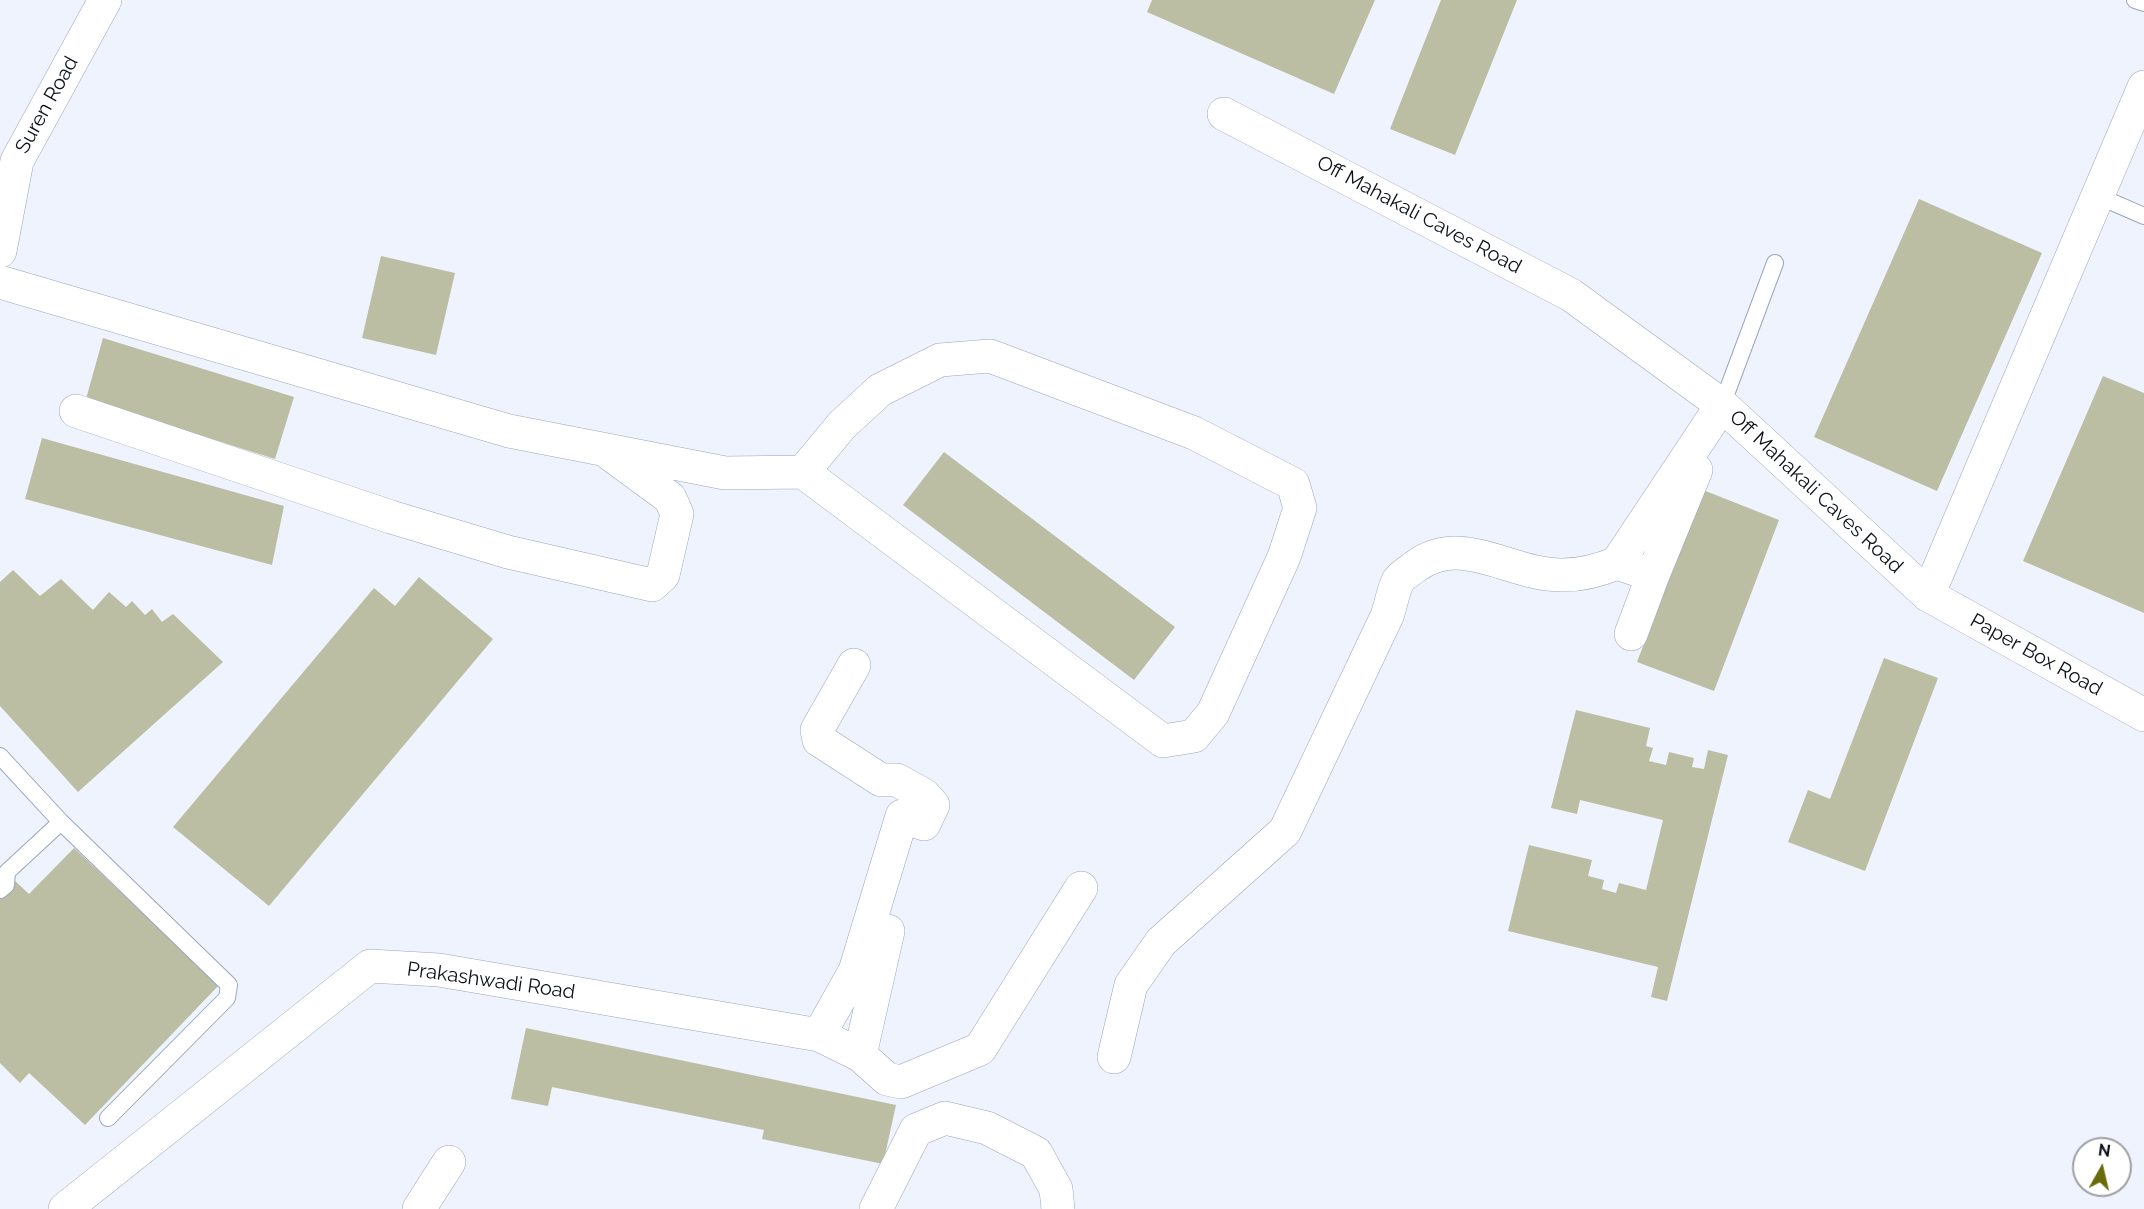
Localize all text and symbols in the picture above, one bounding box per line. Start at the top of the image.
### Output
street label: Suren Road [11,52,83,158]
street label: Off Mahakali Caves Road [1313,151,1525,279]
street label: Off Mahakali Caves Road [1724,405,1908,579]
street label: Paper Box Road [1966,609,2106,701]
street label: Prakashwadi Road [405,957,577,1005]
north arrow [2072,1137,2132,1197]
text: N [2097,1140,2112,1161]

